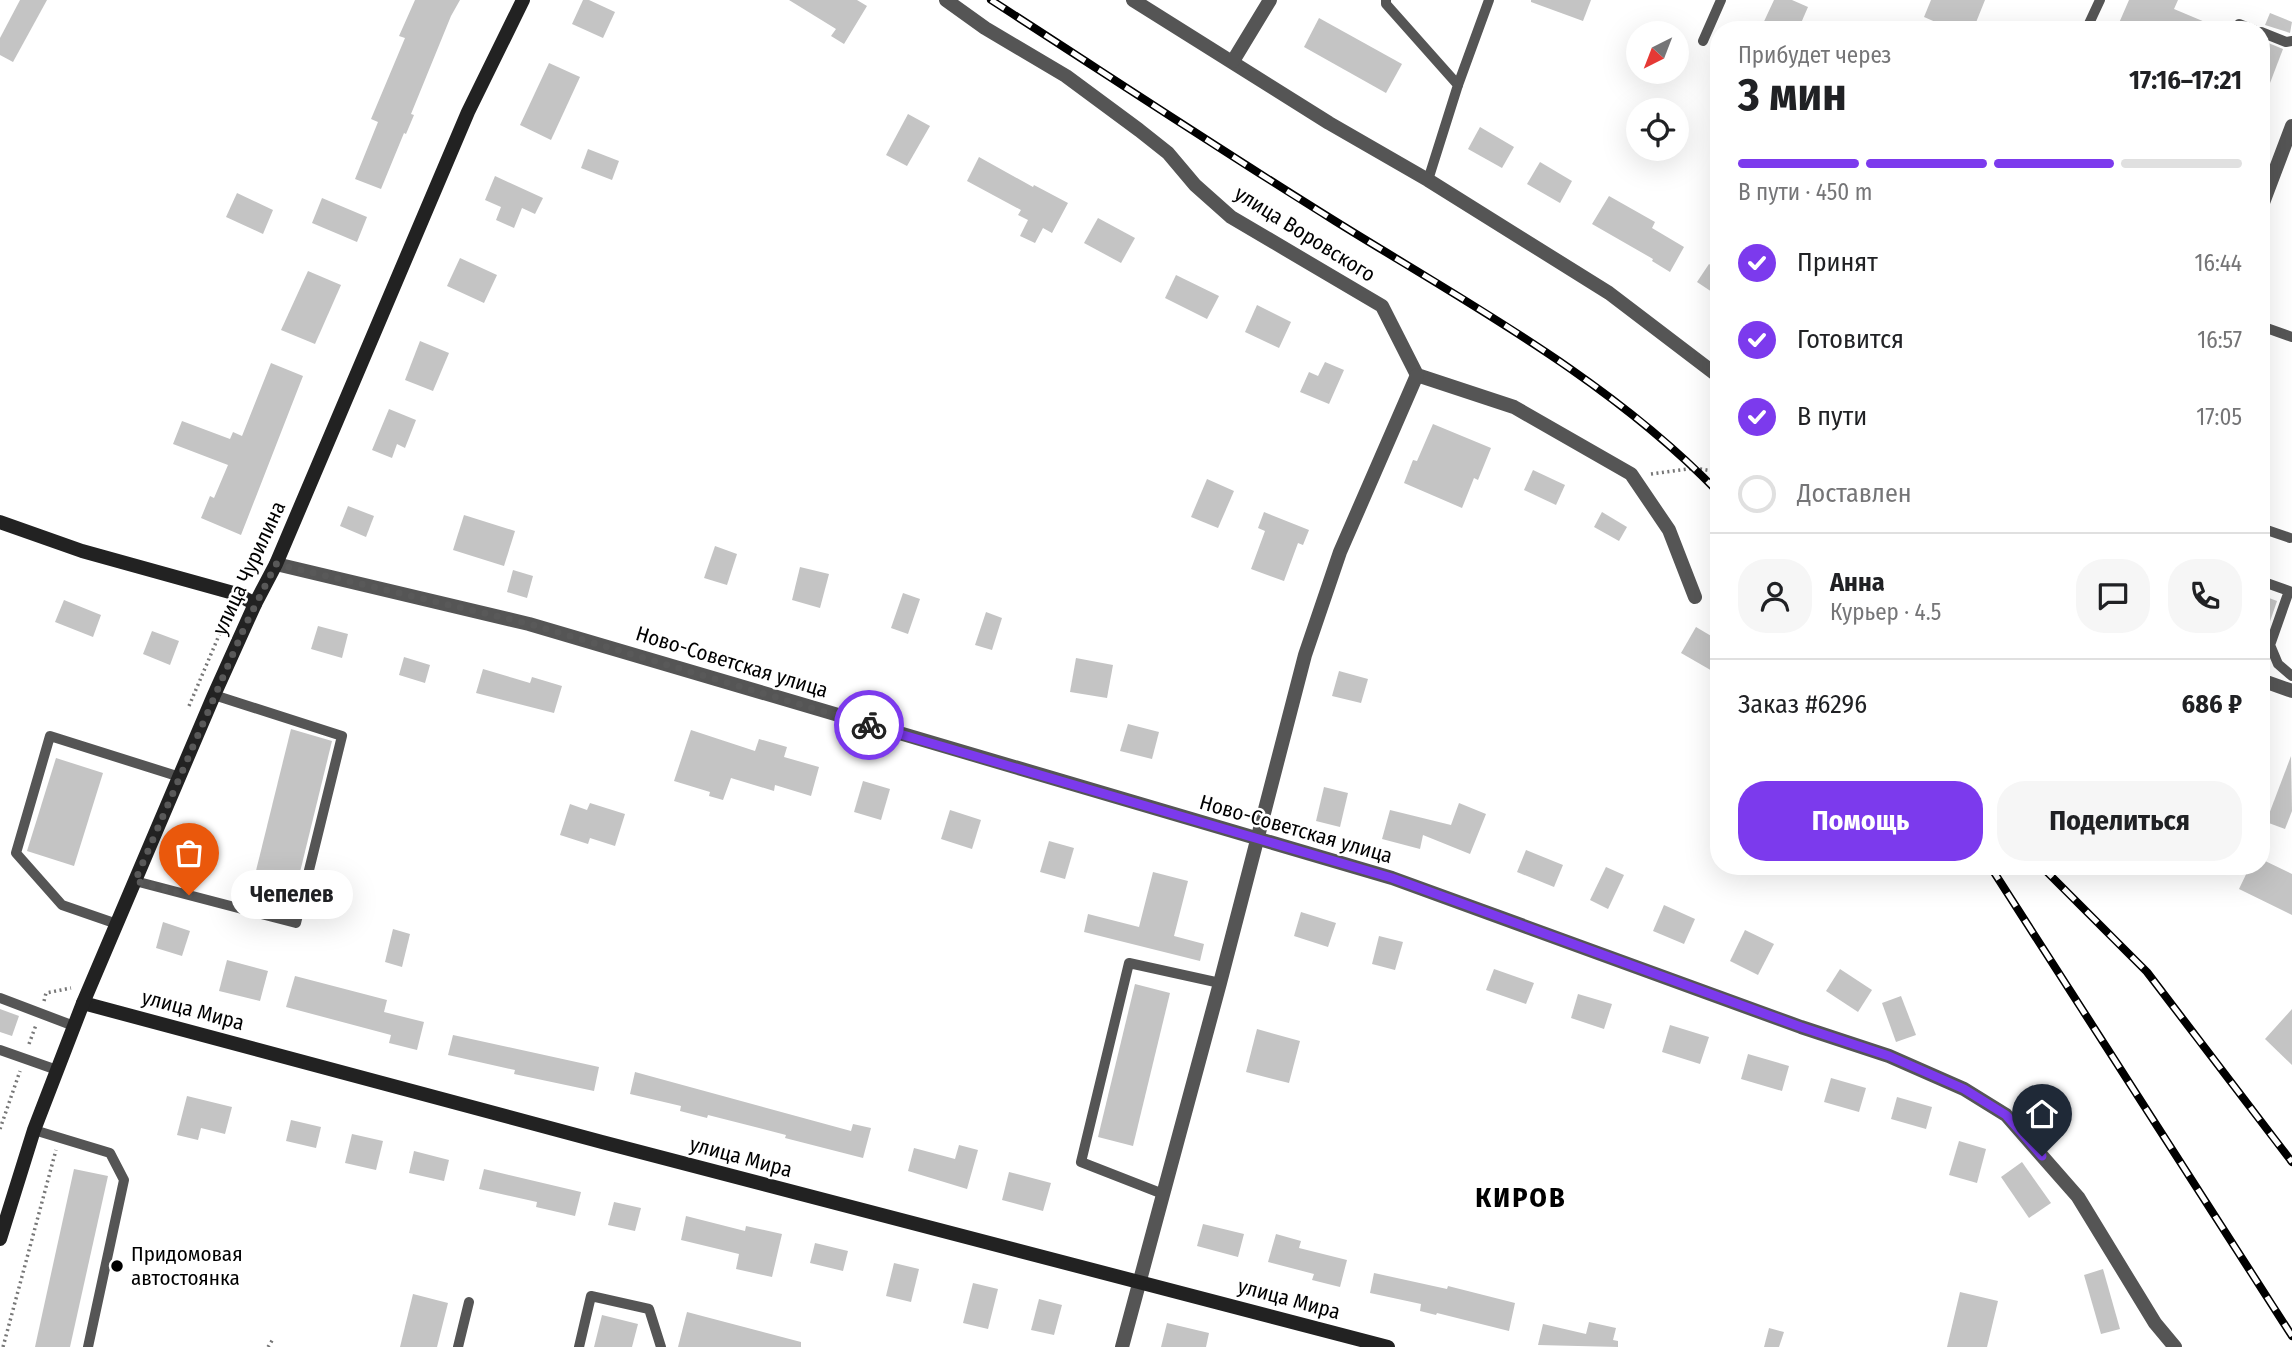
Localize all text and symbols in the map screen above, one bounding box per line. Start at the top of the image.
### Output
north arrow [1626,21,1689,84]
map controls [1626,21,1689,161]
text: Прибудет через [1738,41,1891,69]
text: 17:16–17:21 [2129,65,2242,96]
text: 3 мин [1738,67,1847,122]
button: locate [1626,98,1689,161]
text: В пути · 450 m [1738,178,1872,206]
street label: улица Воровского [1230,180,1380,288]
icon: check [1738,244,1776,282]
text: Принят [1797,247,1878,278]
text: 16:44 [2195,249,2242,277]
icon: check [1738,321,1776,359]
text: Готовится [1797,324,1904,355]
text: 16:57 [2197,326,2242,354]
icon: check [1738,398,1776,436]
text: В пути [1797,401,1867,432]
text: 17:05 [2196,403,2242,431]
text: Доставлен [1797,478,1912,509]
street label: улица Чурилина [207,497,291,639]
button: person [1738,559,1812,633]
button: chat [2076,559,2150,633]
button: phone [2168,559,2242,633]
text: Анна [1830,567,1885,598]
text: Курьер · 4.5 [1830,598,1941,626]
street label: Ново-Советская улица [633,620,831,704]
text: Заказ #6296 [1738,689,1867,720]
text: 686 ₽ [2182,689,2242,720]
courier [834,690,904,760]
icon: bike [850,706,888,744]
button: Помощь [1738,781,1983,861]
button: Поделиться [1997,781,2242,861]
street label: Ново-Советская улица [1197,789,1395,869]
pin [159,823,219,895]
icon: bag [170,834,208,872]
callout: Чепелев [231,870,354,920]
text: Чепелев [250,880,334,908]
street label: улица Мира [139,984,247,1036]
pin [2012,1084,2072,1156]
icon: home [2023,1095,2061,1133]
street label: улица Мира [687,1131,795,1183]
district label: КИРОВ [1475,1181,1567,1214]
place label: Придомовая автостоянка [131,1241,243,1291]
marker: Придомовая автостоянка [109,1258,125,1274]
street label: улица Мира [1235,1273,1343,1325]

